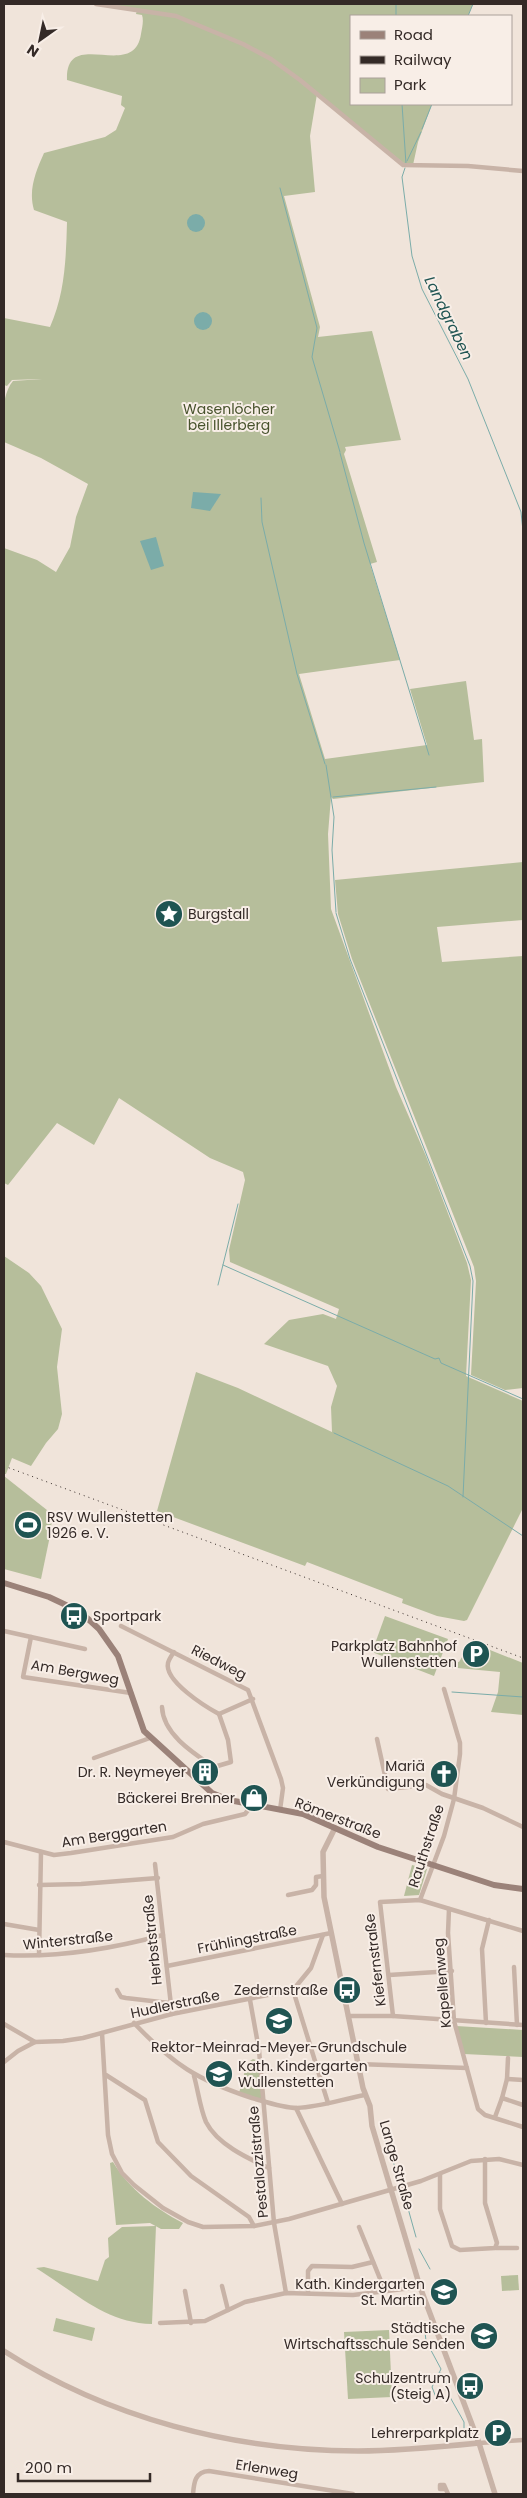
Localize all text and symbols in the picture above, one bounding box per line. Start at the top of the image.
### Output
north arrow [15,15,65,65]
legend [350,15,512,105]
text: Road [394,24,433,45]
text: N [23,40,43,62]
text: Railway [394,49,452,70]
text: Park [394,74,426,95]
water label: Landgraben [420,272,478,364]
park label: Wasenlöcher bei Illerberg [183,399,275,435]
place icon: Burgstall [154,899,184,929]
place label: Burgstall [188,904,249,924]
place label: RSV Wullenstetten 1926 e. V. [47,1507,173,1543]
sports icon: RSV Wullenstetten 1926 e. V. [13,1510,43,1540]
bus stop icon: Sportpark [59,1601,89,1631]
place label: Sportpark [93,1606,162,1626]
place label: Parkplatz Bahnhof Wullenstetten [331,1636,457,1672]
parking icon: Parkplatz Bahnhof Wullenstetten [461,1639,491,1669]
street label: Riedweg [188,1640,250,1684]
street label: Am Bergweg [29,1654,121,1690]
place label: Mariä Verkündigung [327,1756,425,1792]
building icon: Dr. R. Neymeyer [190,1757,220,1787]
church icon: Mariä Verkündigung [429,1759,459,1789]
place label: Dr. R. Neymeyer [78,1762,186,1782]
shop icon: Bäckerei Brenner [239,1783,269,1813]
place label: Bäckerei Brenner [117,1788,235,1808]
street label: Römerstraße [292,1792,384,1844]
street label: Rauthstraße [403,1802,449,1890]
street label: Am Berggarten [60,1816,168,1852]
street label: Herbststraße [137,1894,167,1986]
street label: Kiefernstraße [359,1912,391,2008]
street label: Frühlingstraße [196,1920,299,1958]
street label: Winterstraße [22,1925,114,1955]
street label: Kapellenweg [428,1937,456,2029]
bus stop icon: Zedernstraße [332,1975,362,2005]
place label: Zedernstraße [234,1980,328,2000]
street label: Hudlerstraße [129,1985,222,2023]
school or university icon: Rektor-Meinrad-Meyer-Grundschule [264,2006,294,2036]
place label: Rektor-Meinrad-Meyer-Grundschule [151,2037,407,2057]
place label: Kath. Kindergarten Wullenstetten [238,2056,368,2092]
school or university icon: Kath. Kindergarten Wullenstetten [204,2059,234,2089]
street label: Pestalozzistraße [243,2105,273,2219]
street label: Lange Straße [375,2118,419,2213]
place label: Kath. Kindergarten St. Martin [295,2274,425,2310]
school or university icon: Kath. Kindergarten St. Martin [429,2277,459,2307]
place label: Städtische Wirtschaftsschule Senden [284,2318,465,2354]
school or university icon: Städtische Wirtschaftsschule Senden [469,2321,499,2351]
place label: Schulzentrum (Steig A) [355,2368,451,2404]
bus stop icon: Schulzentrum (Steig A) [455,2371,485,2401]
parking icon: Lehrerparkplatz [483,2418,513,2448]
place label: Lehrerparkplatz [371,2423,479,2443]
scale bar [18,2450,150,2482]
street label: Erlenweg [234,2454,300,2484]
text: 200 m [25,2457,72,2478]

